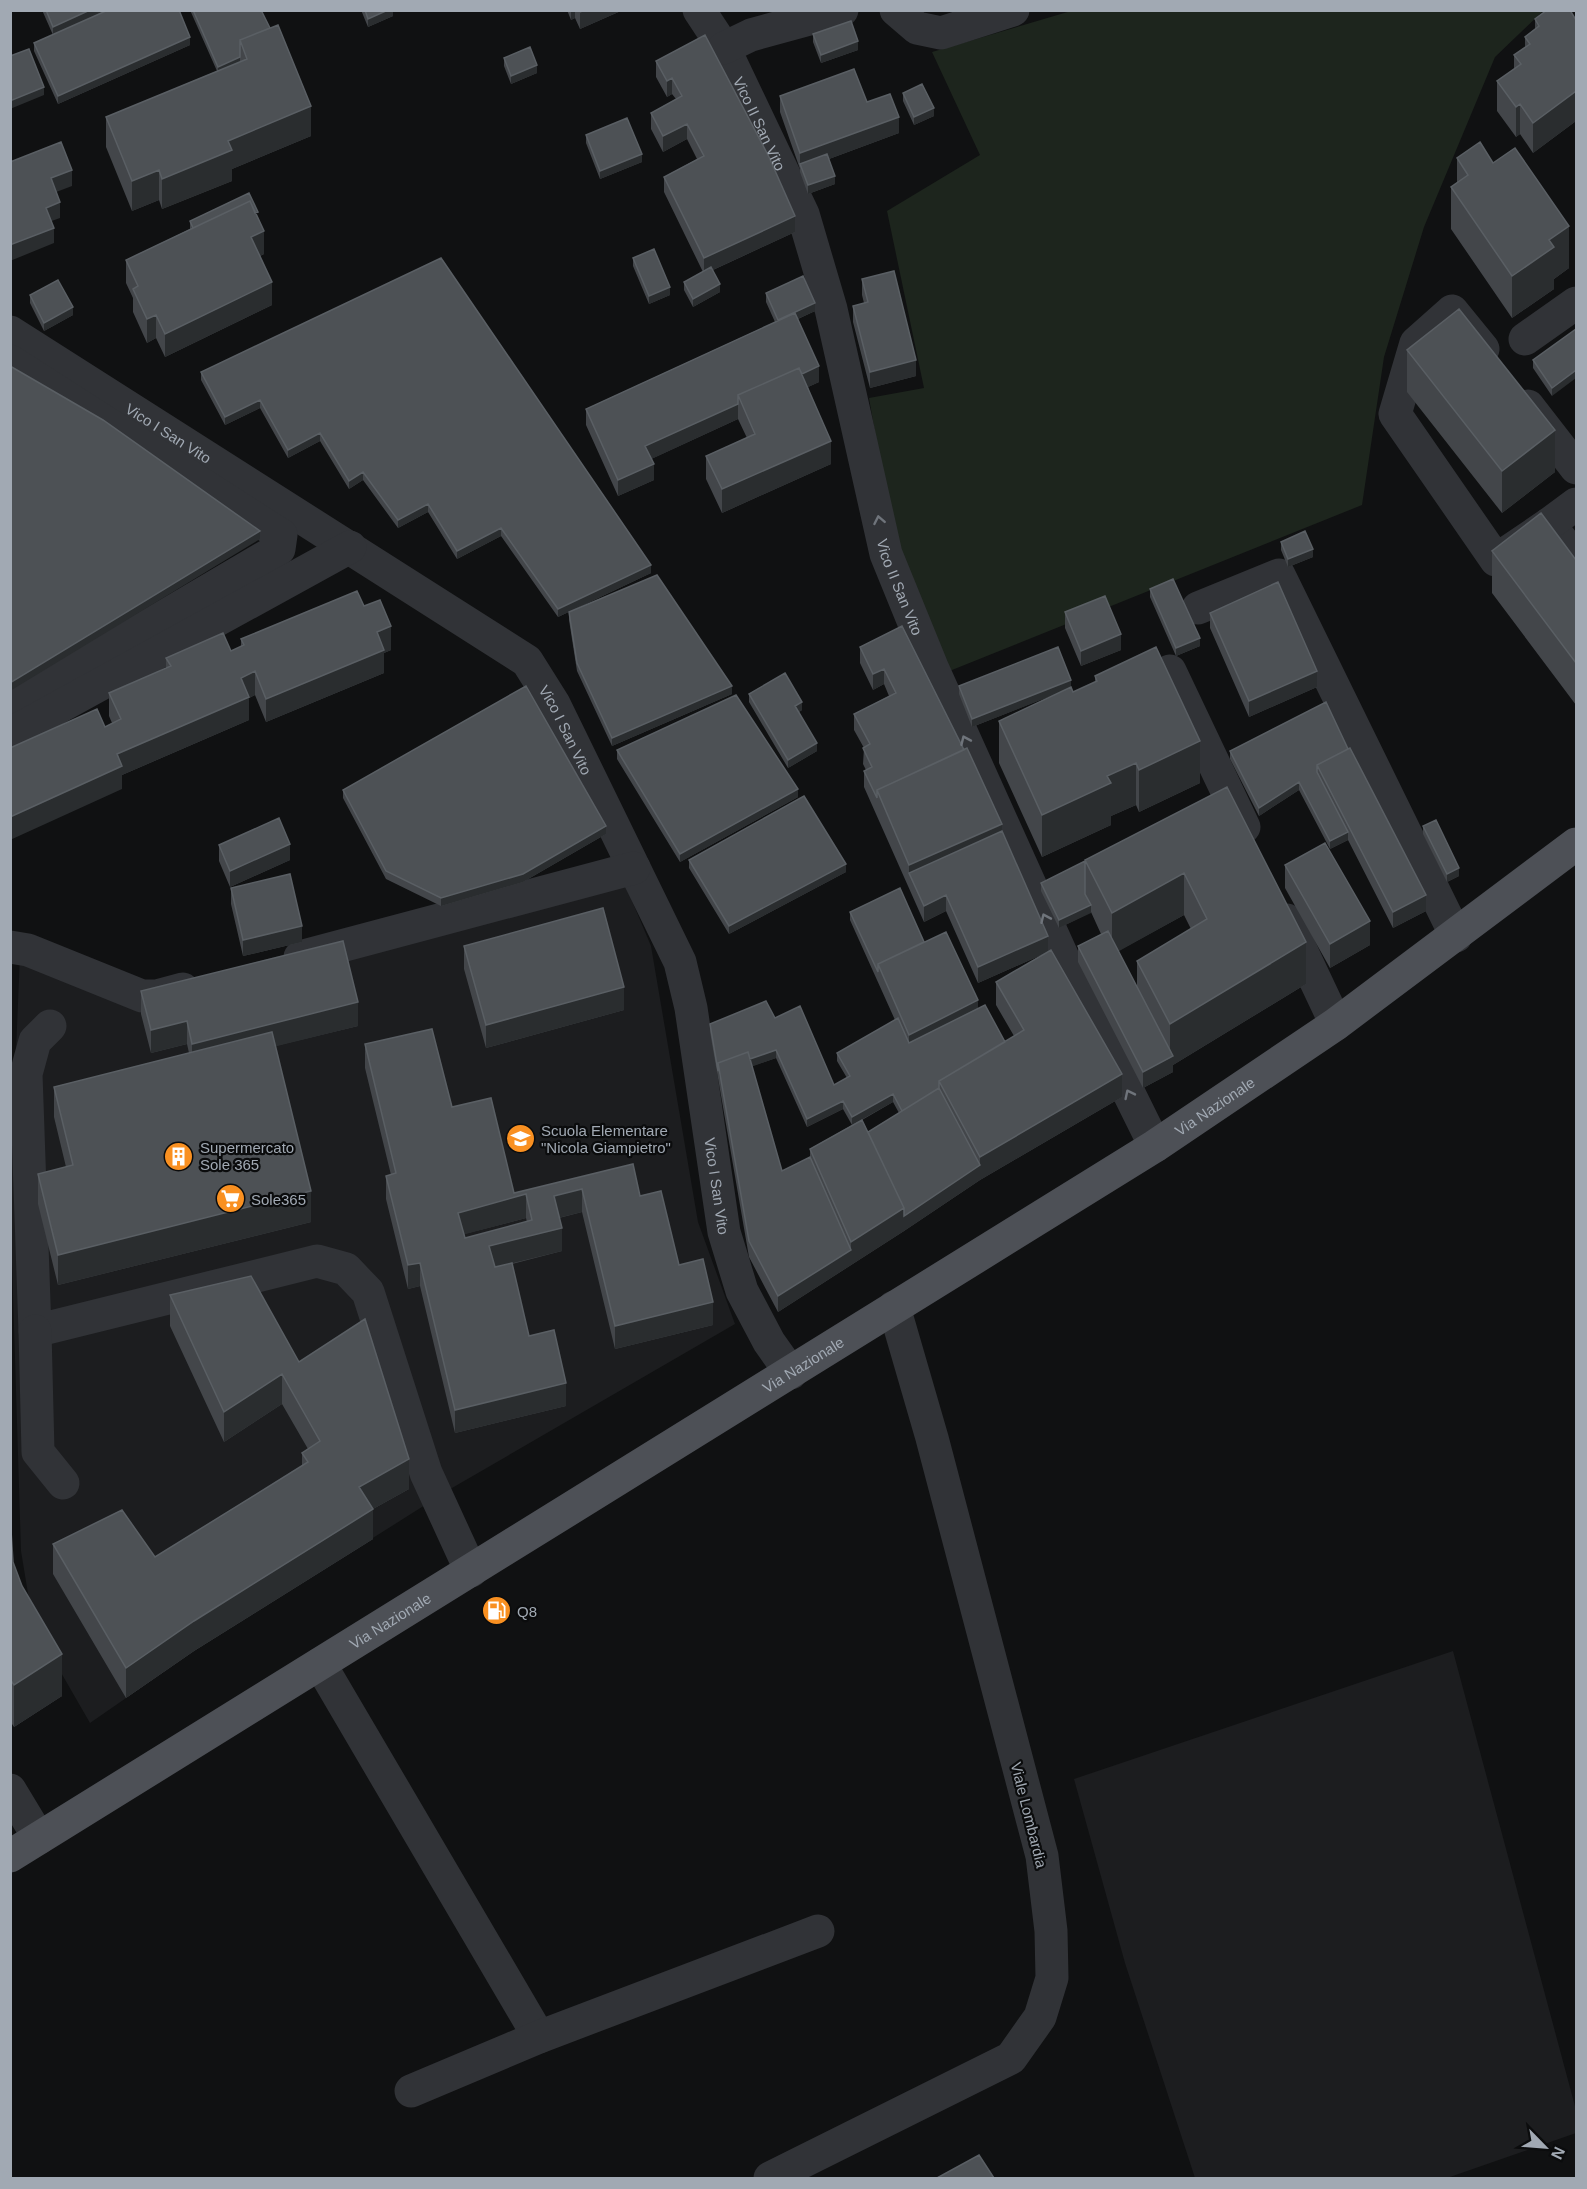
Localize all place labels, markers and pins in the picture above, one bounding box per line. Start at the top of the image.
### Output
place label: Scuola Elementare "Nicola Giampietro" [541,1122,671,1156]
school or university icon: Scuola Elementare "Nicola Giampietro" [504,1123,536,1155]
place label: Supermercato Sole 365 [200,1139,294,1173]
building icon: Supermercato Sole 365 [163,1140,195,1172]
supermarket icon: Sole365 [214,1183,246,1215]
place label: Sole365 [251,1191,306,1208]
fuel station icon: Q8 [480,1595,512,1627]
place label: Q8 [517,1603,537,1620]

